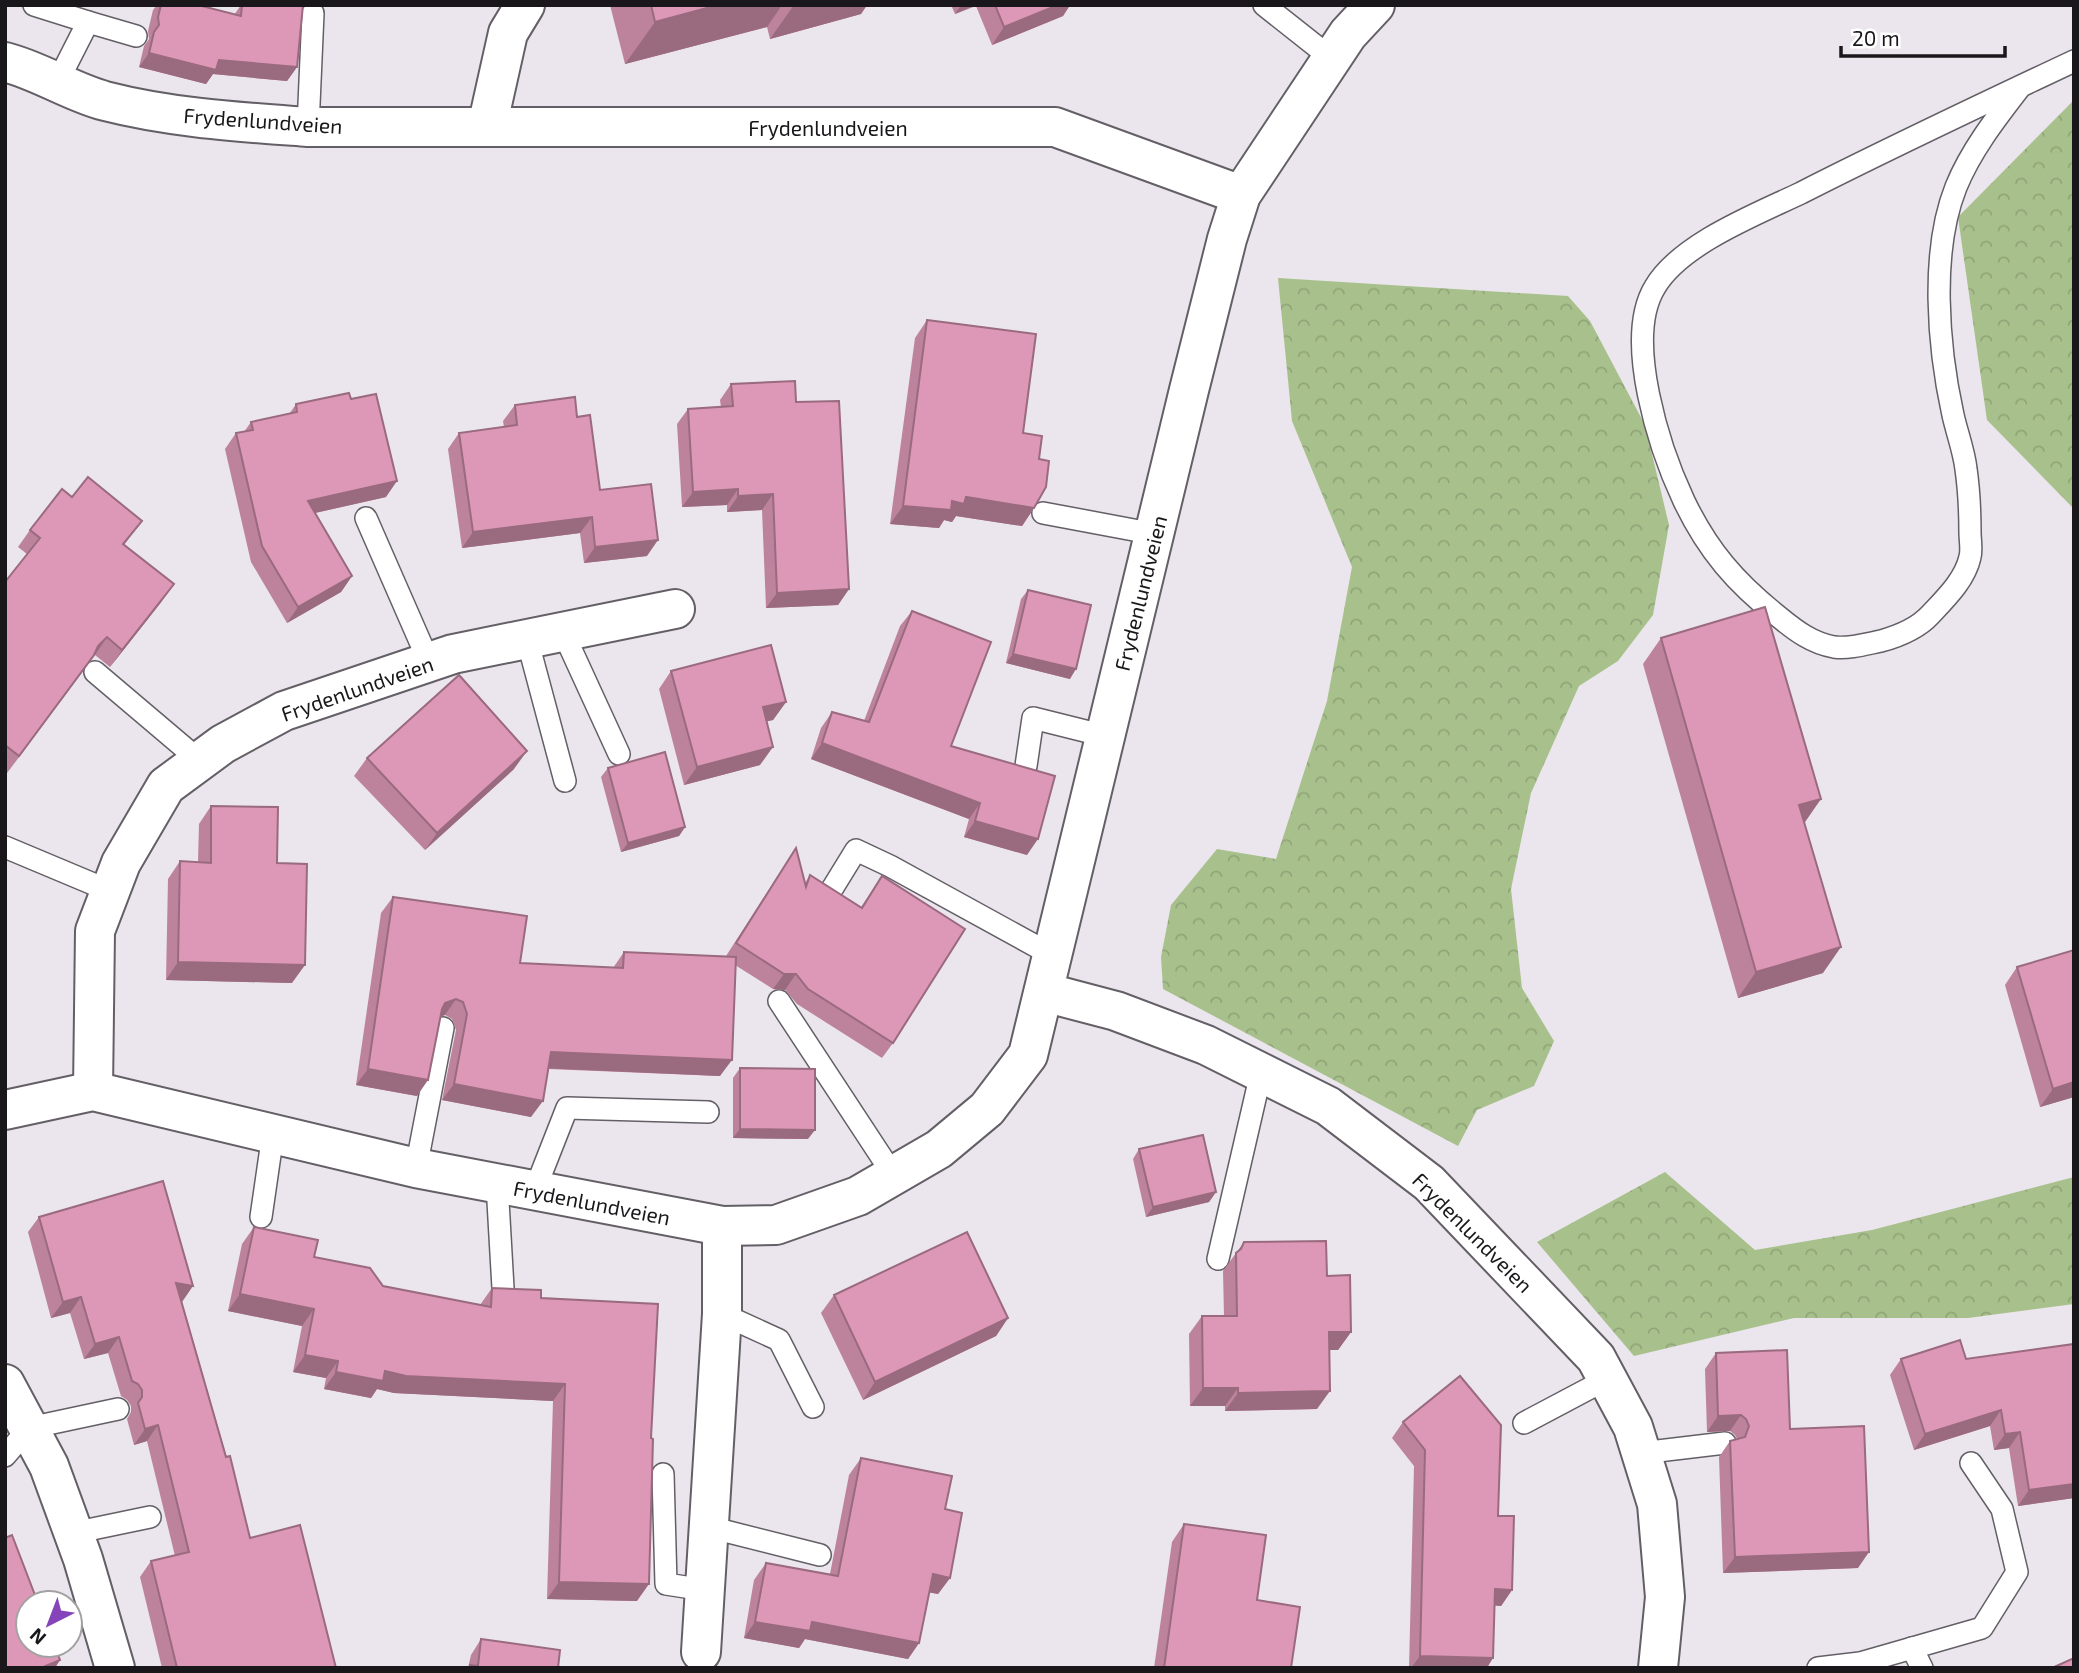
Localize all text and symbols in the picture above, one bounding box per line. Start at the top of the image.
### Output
scale bar [1841,14,2006,58]
text: 20 m [1852,25,1900,50]
street label: Frydenlundveien [183,102,343,138]
street label: Frydenlundveien [748,115,908,140]
street label: Frydenlundveien [1109,513,1171,673]
street label: Frydenlundveien [278,650,436,726]
street label: Frydenlundveien [1408,1167,1538,1297]
street label: Frydenlundveien [511,1175,673,1229]
north arrow [14,1589,84,1659]
text: N [24,1624,50,1650]

